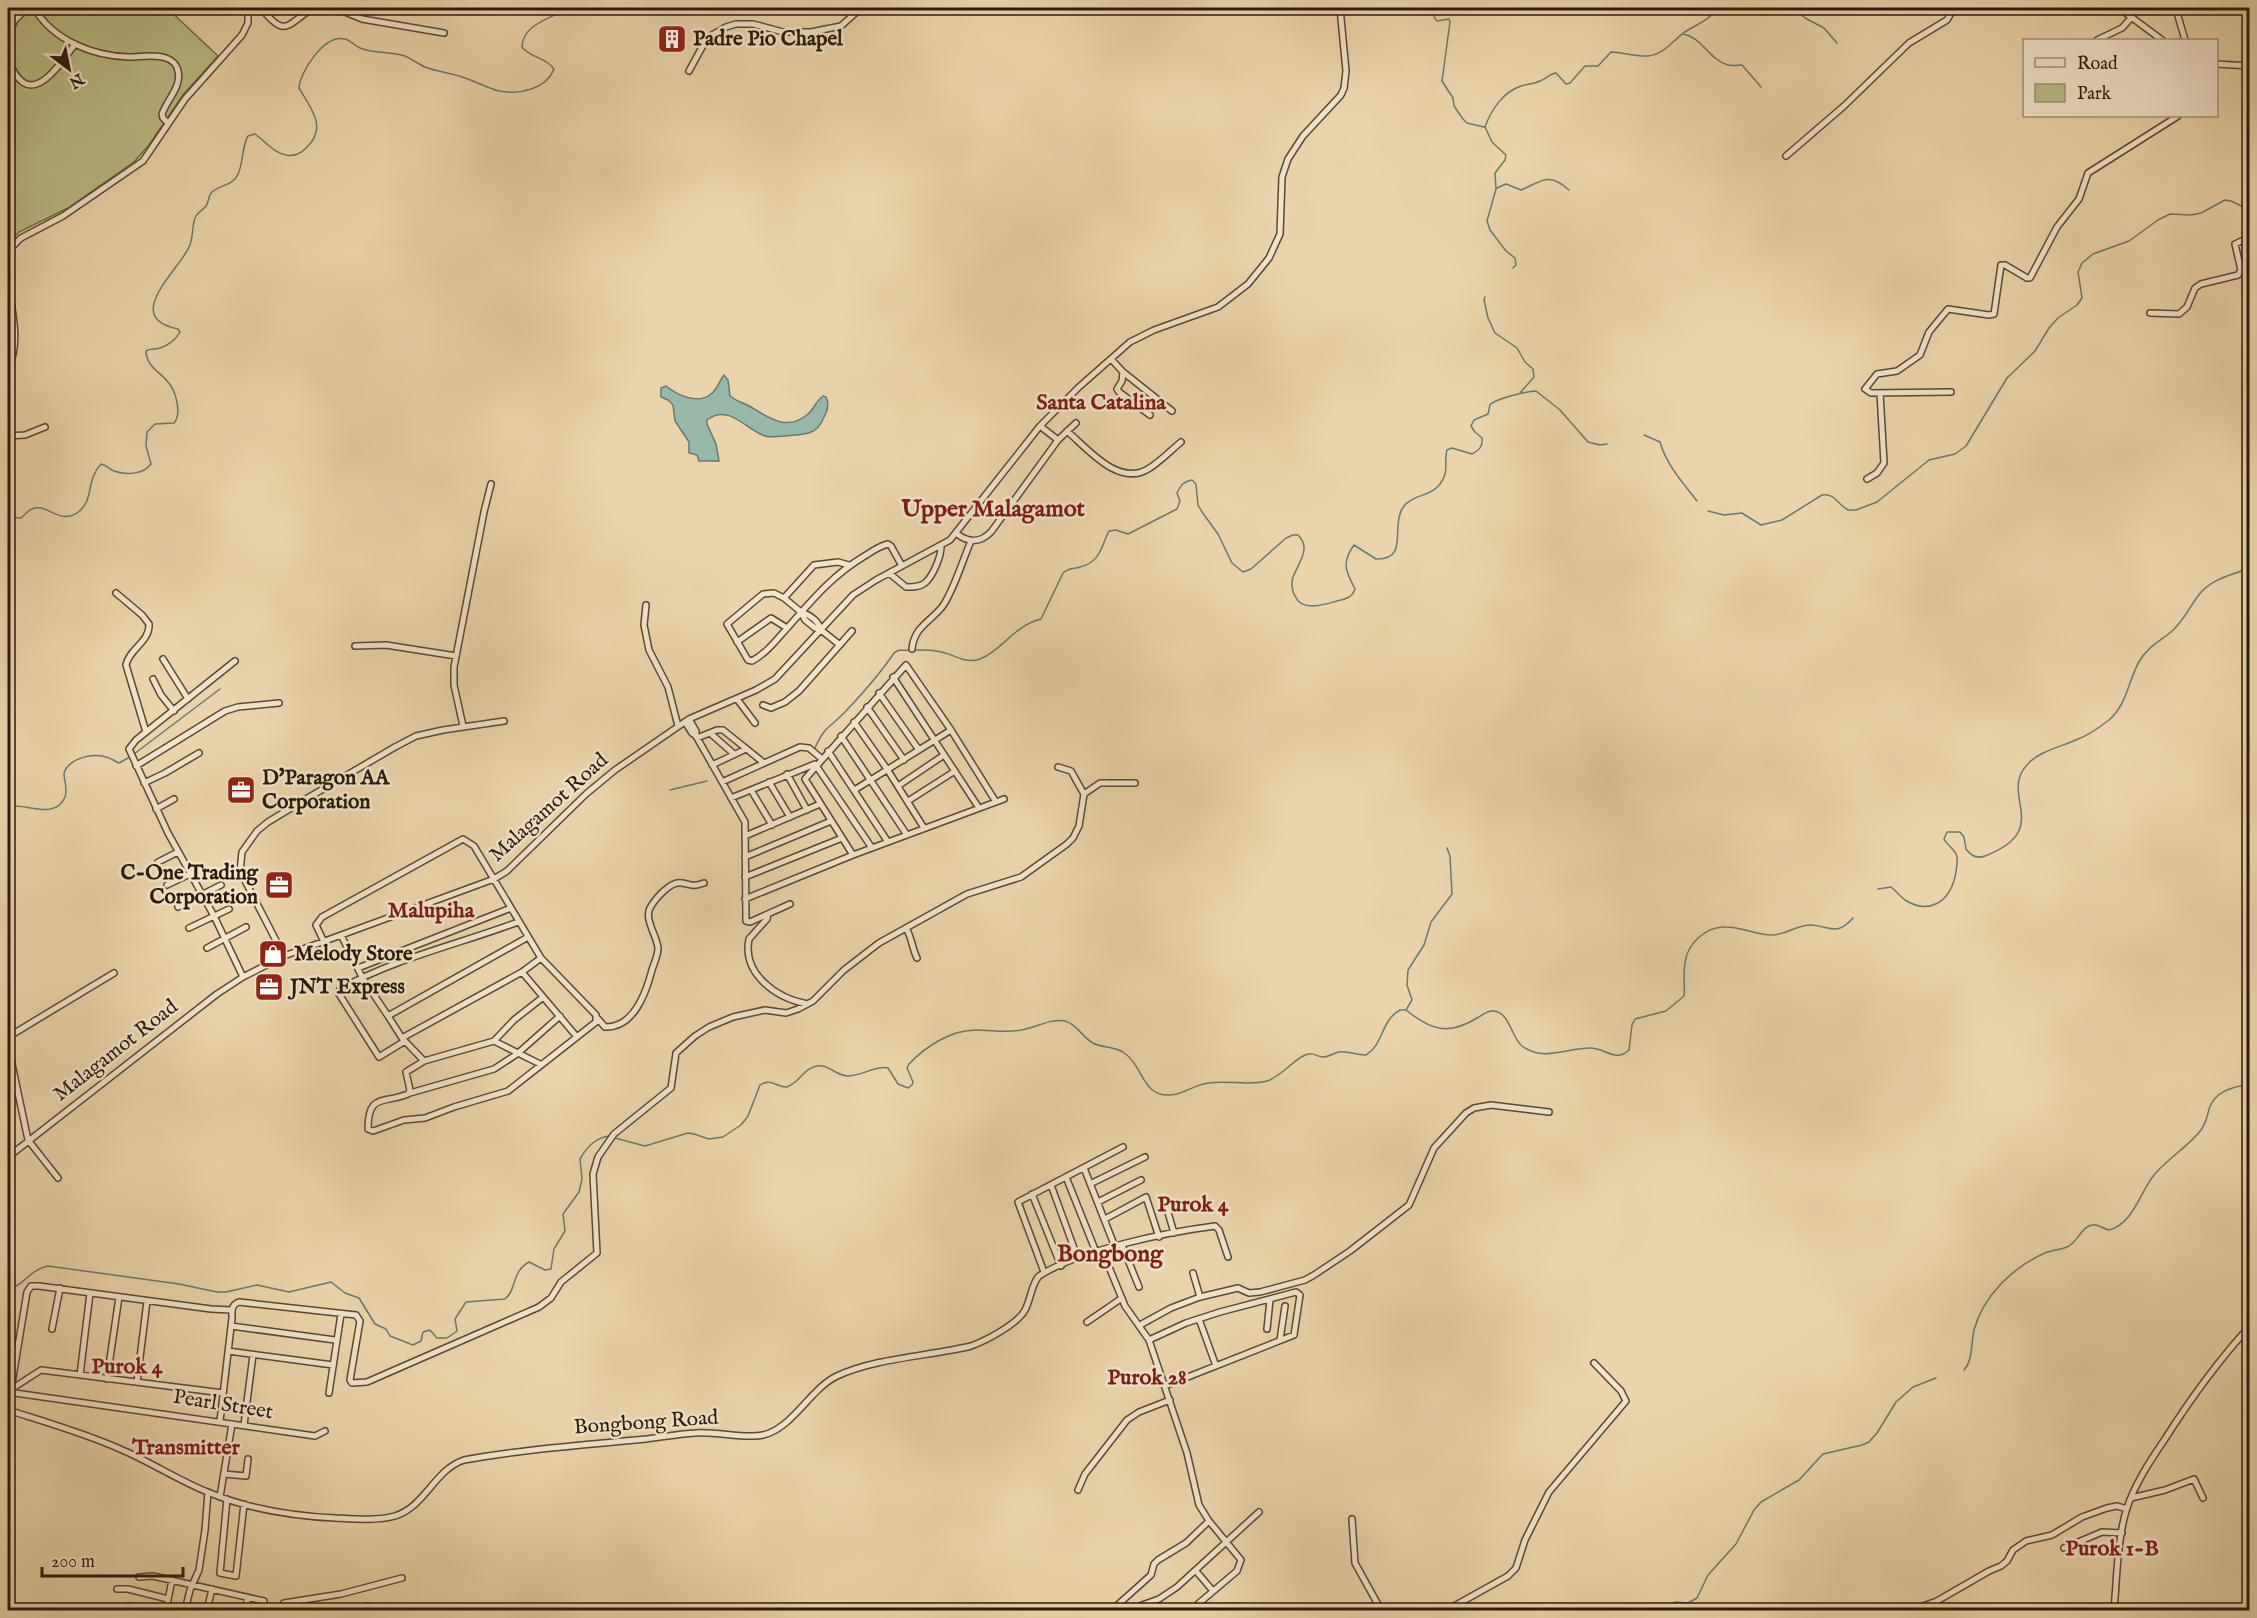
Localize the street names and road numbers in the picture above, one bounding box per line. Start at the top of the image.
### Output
street label: Malagamot Road [484,747,615,868]
street label: Malagamot Road [48,993,184,1108]
street label: Pearl Street [171,1384,275,1426]
street label: Bongbong Road [573,1404,720,1442]

